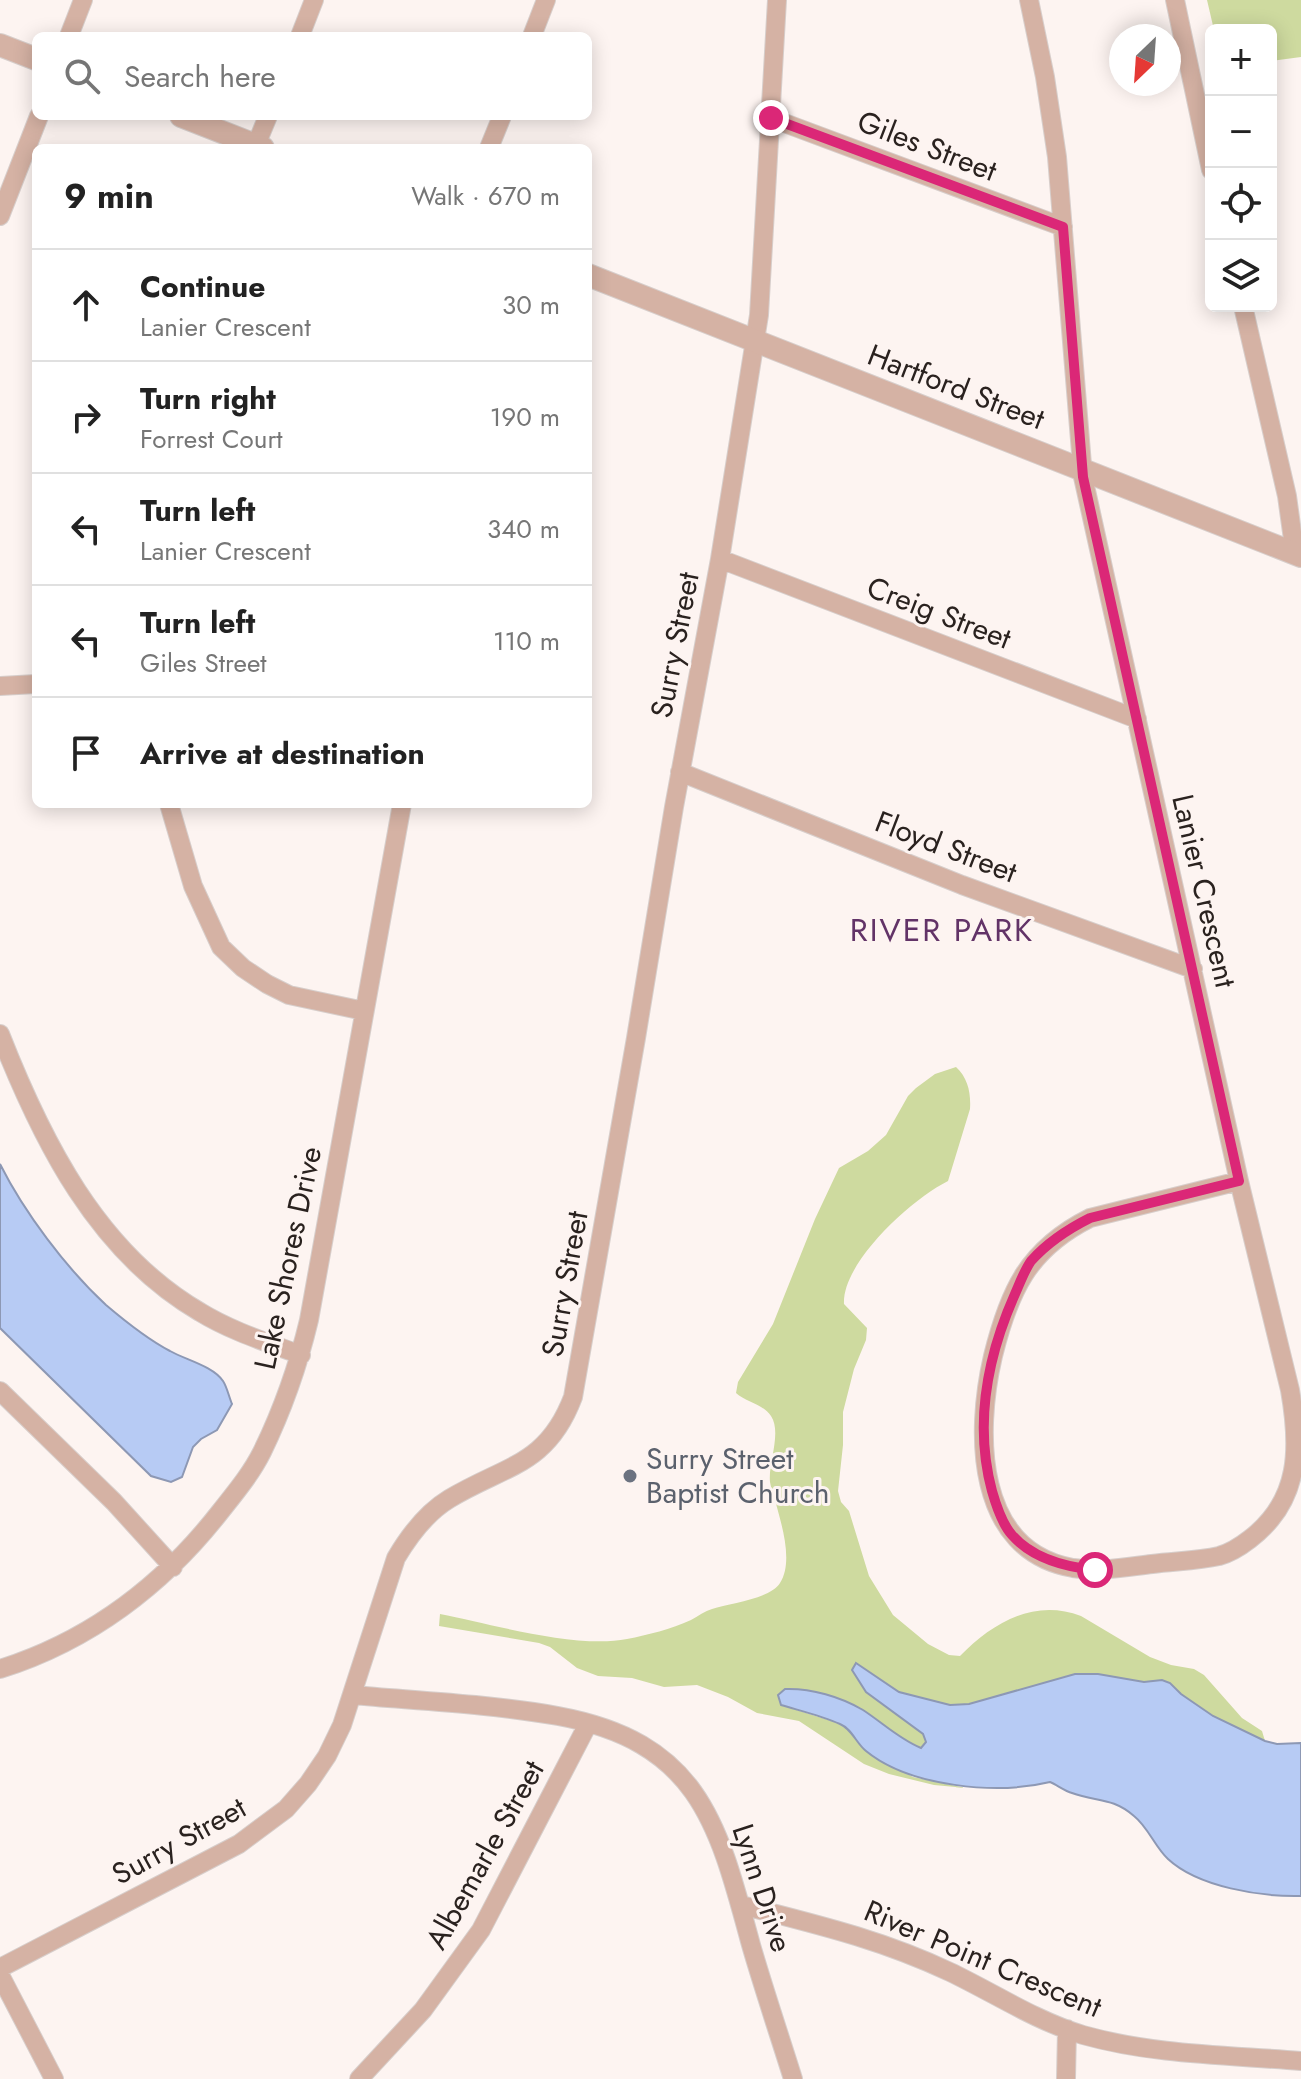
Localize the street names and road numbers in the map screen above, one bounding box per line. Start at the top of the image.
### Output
street label: Giles Street [851,99,1004,192]
street label: Hartford Street [862,333,1052,440]
street label: Creig Street [861,565,1018,660]
street label: Surry Street [639,568,710,721]
street label: Lanier Crescent [1161,790,1248,992]
street label: Floyd Street [869,800,1024,894]
street label: Lake Shores Drive [243,1143,332,1373]
street label: Surry Street [531,1207,599,1360]
street label: Albemarle Street [415,1752,555,1957]
street label: Surry Street [104,1786,254,1895]
street label: Lynn Drive [722,1818,803,1957]
street label: River Point Crescent [858,1889,1109,2028]

